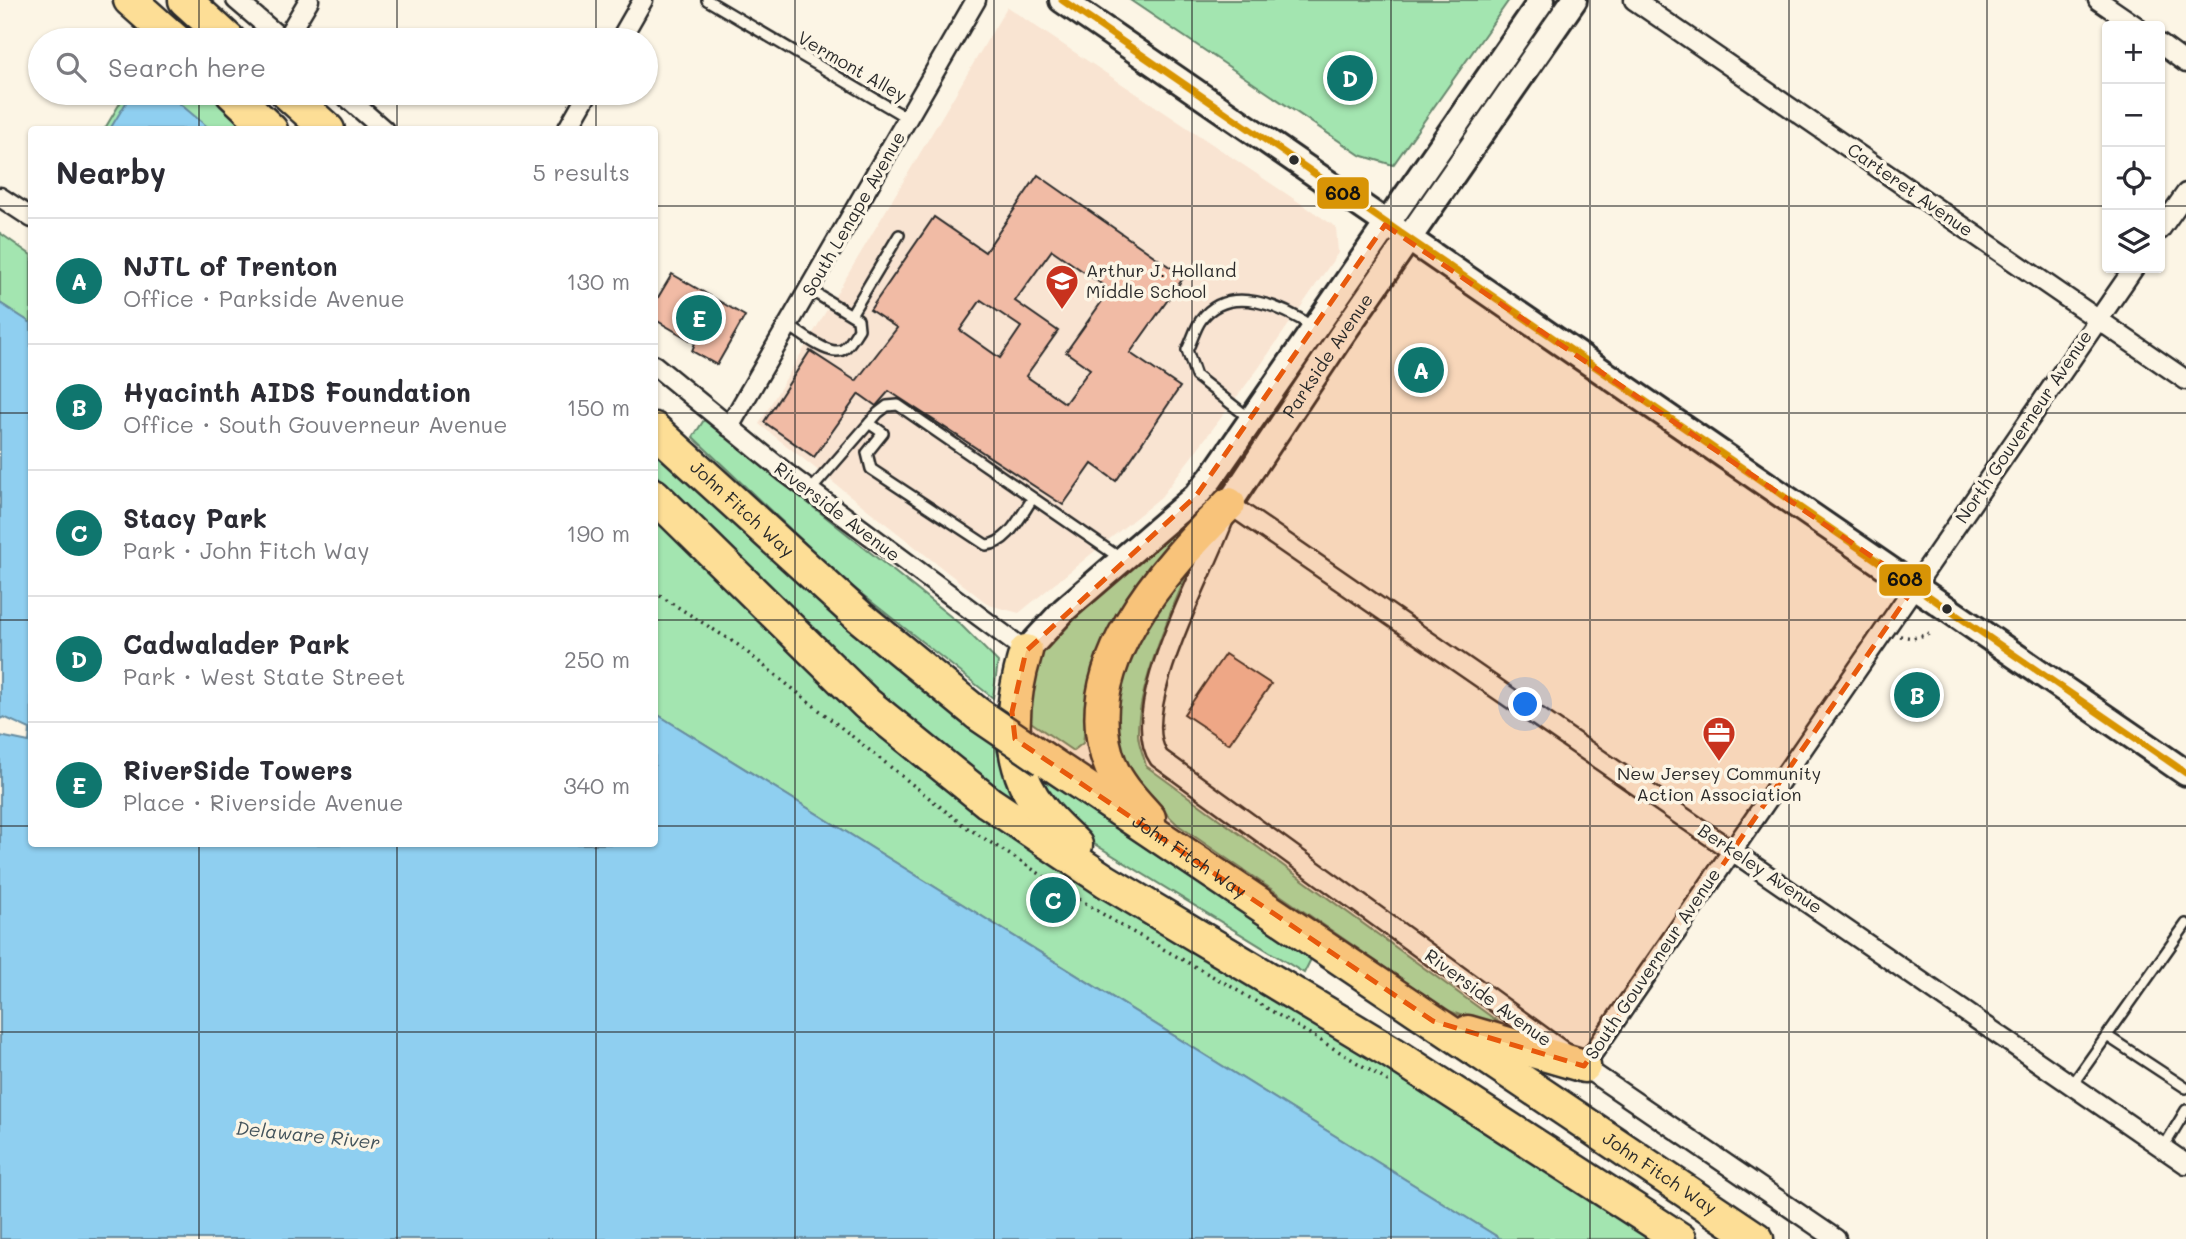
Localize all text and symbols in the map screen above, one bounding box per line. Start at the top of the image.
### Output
map controls [2102,21,2165,273]
button: + [2102,21,2165,84]
street label: Vermont Alley [793,25,912,107]
search box [28,28,658,105]
icon: search [52,48,90,86]
text: Search here [108,50,266,84]
pin: D [1327,52,1373,104]
button: − [2102,84,2165,147]
street label: South Lenape Avenue [796,127,910,300]
street label: Carteret Avenue [1843,137,1978,242]
button: locate [2102,147,2165,210]
text: Nearby [56,152,166,192]
unlabelled marker [1287,153,1301,167]
text: 5 results [533,157,630,187]
line badge: 608 [1316,176,1370,210]
text: 608 [1325,180,1361,205]
button: layers [2102,210,2165,273]
text: NJTL of Trenton [123,249,338,283]
place label: Arthur J. Holland Middle School [1086,258,1236,303]
school or university icon: Arthur J. Holland Middle School [1043,262,1081,311]
text: A [71,266,87,296]
text: 130 m [566,266,630,296]
text: Office · Parkside Avenue [123,283,405,313]
street label: Parkside Avenue [1276,288,1378,423]
pin: E [676,292,722,344]
street label: North Gouverneur Avenue [1949,325,2097,528]
pin: A [1398,344,1444,396]
text: Hyacinth AIDS Foundation [123,375,471,409]
text: B [71,392,87,422]
text: 150 m [566,392,630,422]
text: Office · South Gouverneur Avenue [123,409,508,439]
street label: John Fitch Way [685,455,800,562]
street label: Riverside Avenue [770,456,905,566]
text: Stacy Park [123,501,267,535]
text: C [70,518,88,548]
text: 190 m [566,518,630,548]
text: Park · John Fitch Way [123,535,370,565]
line badge: 608 [1878,563,1932,597]
text: 608 [1887,566,1923,591]
unlabelled marker [1940,602,1954,616]
text: Cadwalader Park [123,627,350,661]
text: D [71,644,87,674]
text: 250 m [564,644,630,674]
text: Park · West State Street [123,661,405,691]
pin: B [1894,669,1940,721]
your location [1508,687,1542,721]
office icon: New Jersey Community Action Association [1700,714,1738,763]
text: RiverSide Towers [123,753,353,787]
place label: New Jersey Community Action Association [1617,761,1821,806]
text: E [72,770,86,800]
text: 340 m [563,770,630,800]
text: Place · Riverside Avenue [123,787,403,817]
street label: John Fitch Way [1128,809,1252,903]
street label: Berkeley Avenue [1694,818,1827,919]
street label: South Gouverneur Avenue [1579,863,1725,1064]
pin: C [1030,874,1076,926]
street label: Riverside Avenue [1420,943,1557,1051]
water label: Delaware River [235,1115,381,1154]
street label: John Fitch Way [1598,1125,1722,1220]

